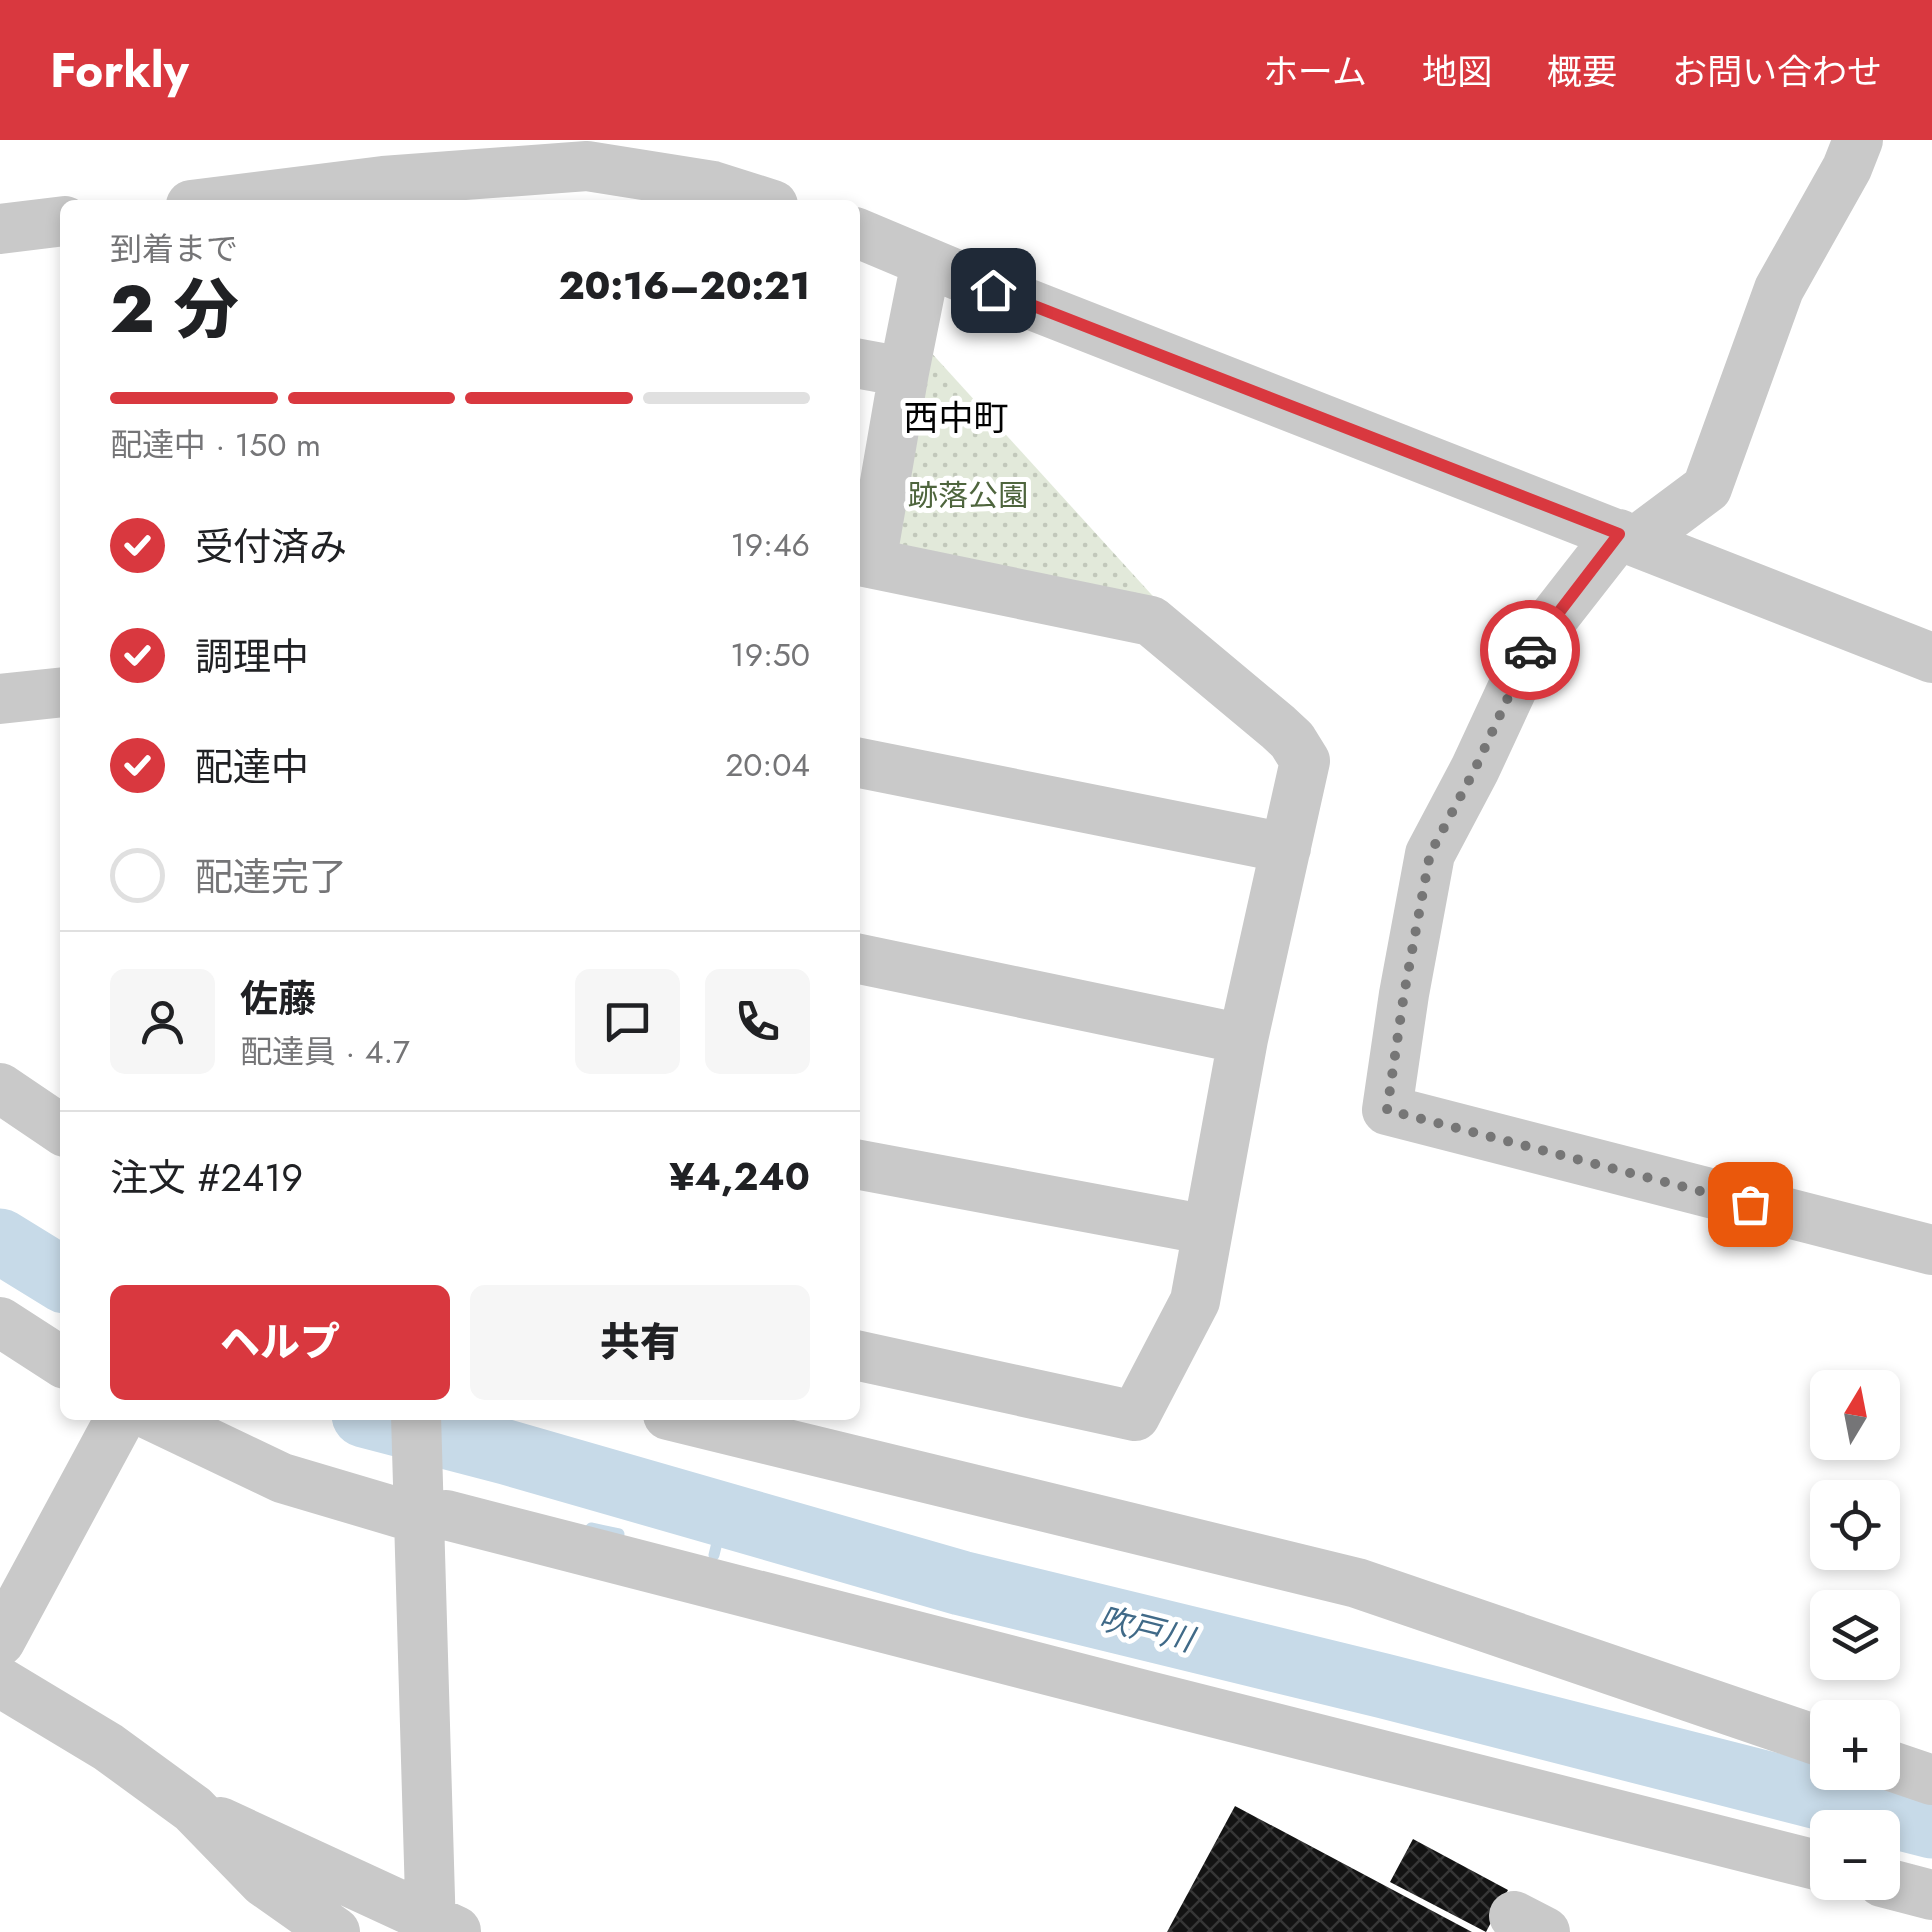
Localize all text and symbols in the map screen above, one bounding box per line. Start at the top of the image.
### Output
text: Forkly [50,36,189,105]
text: ホーム [1263,47,1367,97]
text: 地図 [1422,47,1492,97]
text: 概要 [1547,47,1617,97]
text: お問い合わせ [1672,47,1882,97]
text: 到着まで [110,226,238,272]
pin [951,248,1036,333]
text: 20:16–20:21 [559,258,810,313]
text: 2 分 [110,262,239,356]
icon: home [966,263,1021,318]
district label: 西中町 [903,393,1009,443]
text: 配達中 · 150 m [110,422,321,468]
park label: 跡落公園 [908,474,1028,517]
icon: check [110,518,165,573]
text: 受付済み [195,519,347,574]
text: 19:46 [730,522,810,568]
courier [1480,600,1580,700]
icon: car [1503,623,1558,678]
icon: check [110,628,165,683]
text: 調理中 [195,629,309,684]
text: 19:50 [730,632,810,678]
icon: check [110,738,165,793]
text: 配達中 [195,739,309,794]
text: 20:04 [725,742,810,788]
text: 配達完了 [195,849,347,904]
button: person [110,969,215,1074]
button: chat [575,969,680,1074]
button: phone [705,969,810,1074]
text: 佐藤 [240,971,316,1026]
text: 配達員 · 4.7 [240,1029,410,1075]
text: ¥4,240 [669,1149,810,1204]
text: 注文 #2419 [110,1150,303,1205]
pin [1708,1162,1793,1247]
icon: bag [1723,1177,1778,1232]
button: ヘルプ [110,1285,450,1400]
button: 共有 [470,1285,810,1400]
north arrow [1810,1370,1900,1460]
map controls [1810,1370,1900,1900]
button: locate [1810,1480,1900,1570]
button: layers [1810,1590,1900,1680]
water label: 吹戸川 [1094,1595,1201,1664]
button: + [1810,1700,1900,1790]
button: − [1810,1810,1900,1900]

